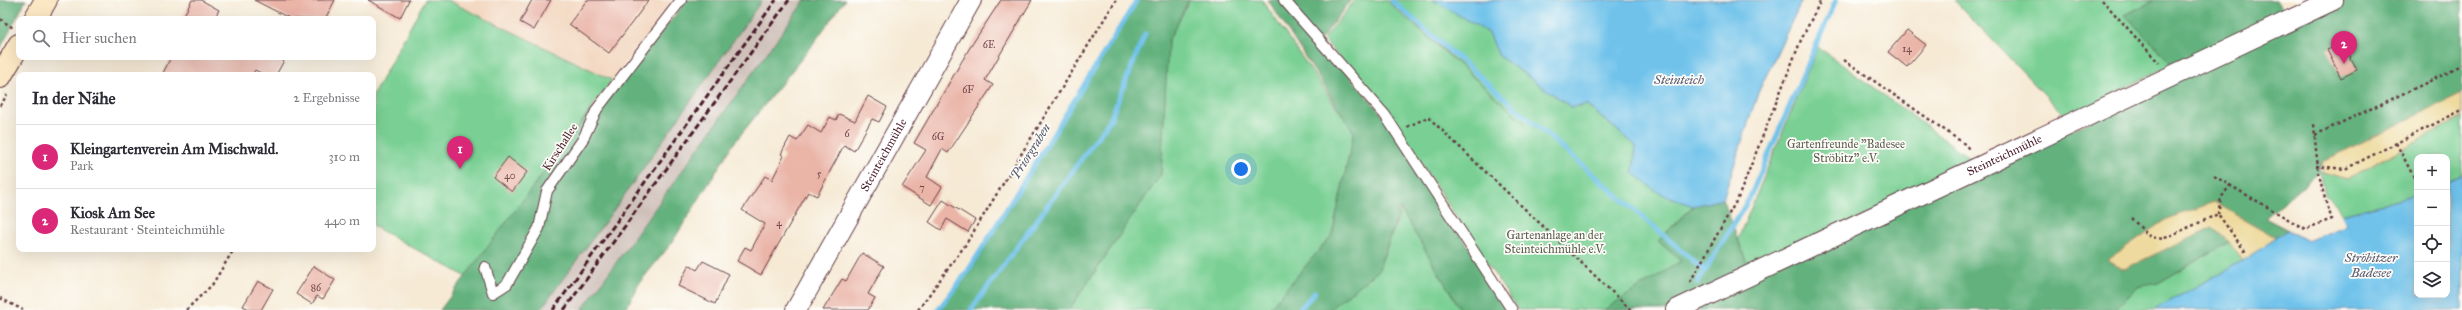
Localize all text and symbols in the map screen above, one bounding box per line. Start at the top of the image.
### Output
search box [16,16,376,60]
icon: search [30,27,52,49]
text: Hier suchen [62,29,137,47]
pin: 2 [2331,31,2357,64]
house number: 6E [983,39,995,51]
house number: 14 [1902,43,1912,55]
water label: Steinteich [1653,72,1705,88]
house number: 6F [962,84,974,96]
text: In der Nähe [32,88,116,109]
text: 2 Ergebnisse [293,90,360,106]
street label: Steinteichmühle [857,116,910,194]
water label: Priorgraben [1007,120,1054,182]
street label: Kirschallee [539,121,581,173]
house number: 6 [844,128,850,140]
house number: 6G [932,131,944,143]
street label: Steinteichmühle [1964,131,2044,179]
pin: 1 [447,136,473,169]
park label: Gartenfreunde "Badesee Ströbitz" e.V. [1787,137,1905,165]
text: Kleingartenverein Am Mischwald. [70,140,278,158]
text: 1 [42,149,48,165]
text: 310 m [328,149,360,165]
map controls [2414,154,2450,298]
button: + [2414,154,2450,190]
text: Park [70,158,94,174]
your location [1231,159,1251,179]
house number: 5 [817,168,822,180]
house number: 40 [504,170,516,182]
house number: 7 [919,182,925,194]
button: − [2414,190,2450,226]
text: Kiosk Am See [70,204,155,222]
text: 2 [42,213,48,229]
text: 440 m [324,213,360,229]
house number: 4 [776,217,782,229]
text: Restaurant · Steinteichmühle [70,222,225,238]
button: locate [2414,226,2450,262]
park label: Gartenanlage an der Steinteichmühle e.V. [1505,228,1605,256]
water label: Ströbitzer Badesee [2344,250,2398,281]
button: layers [2414,262,2450,298]
house number: 86 [311,282,322,294]

